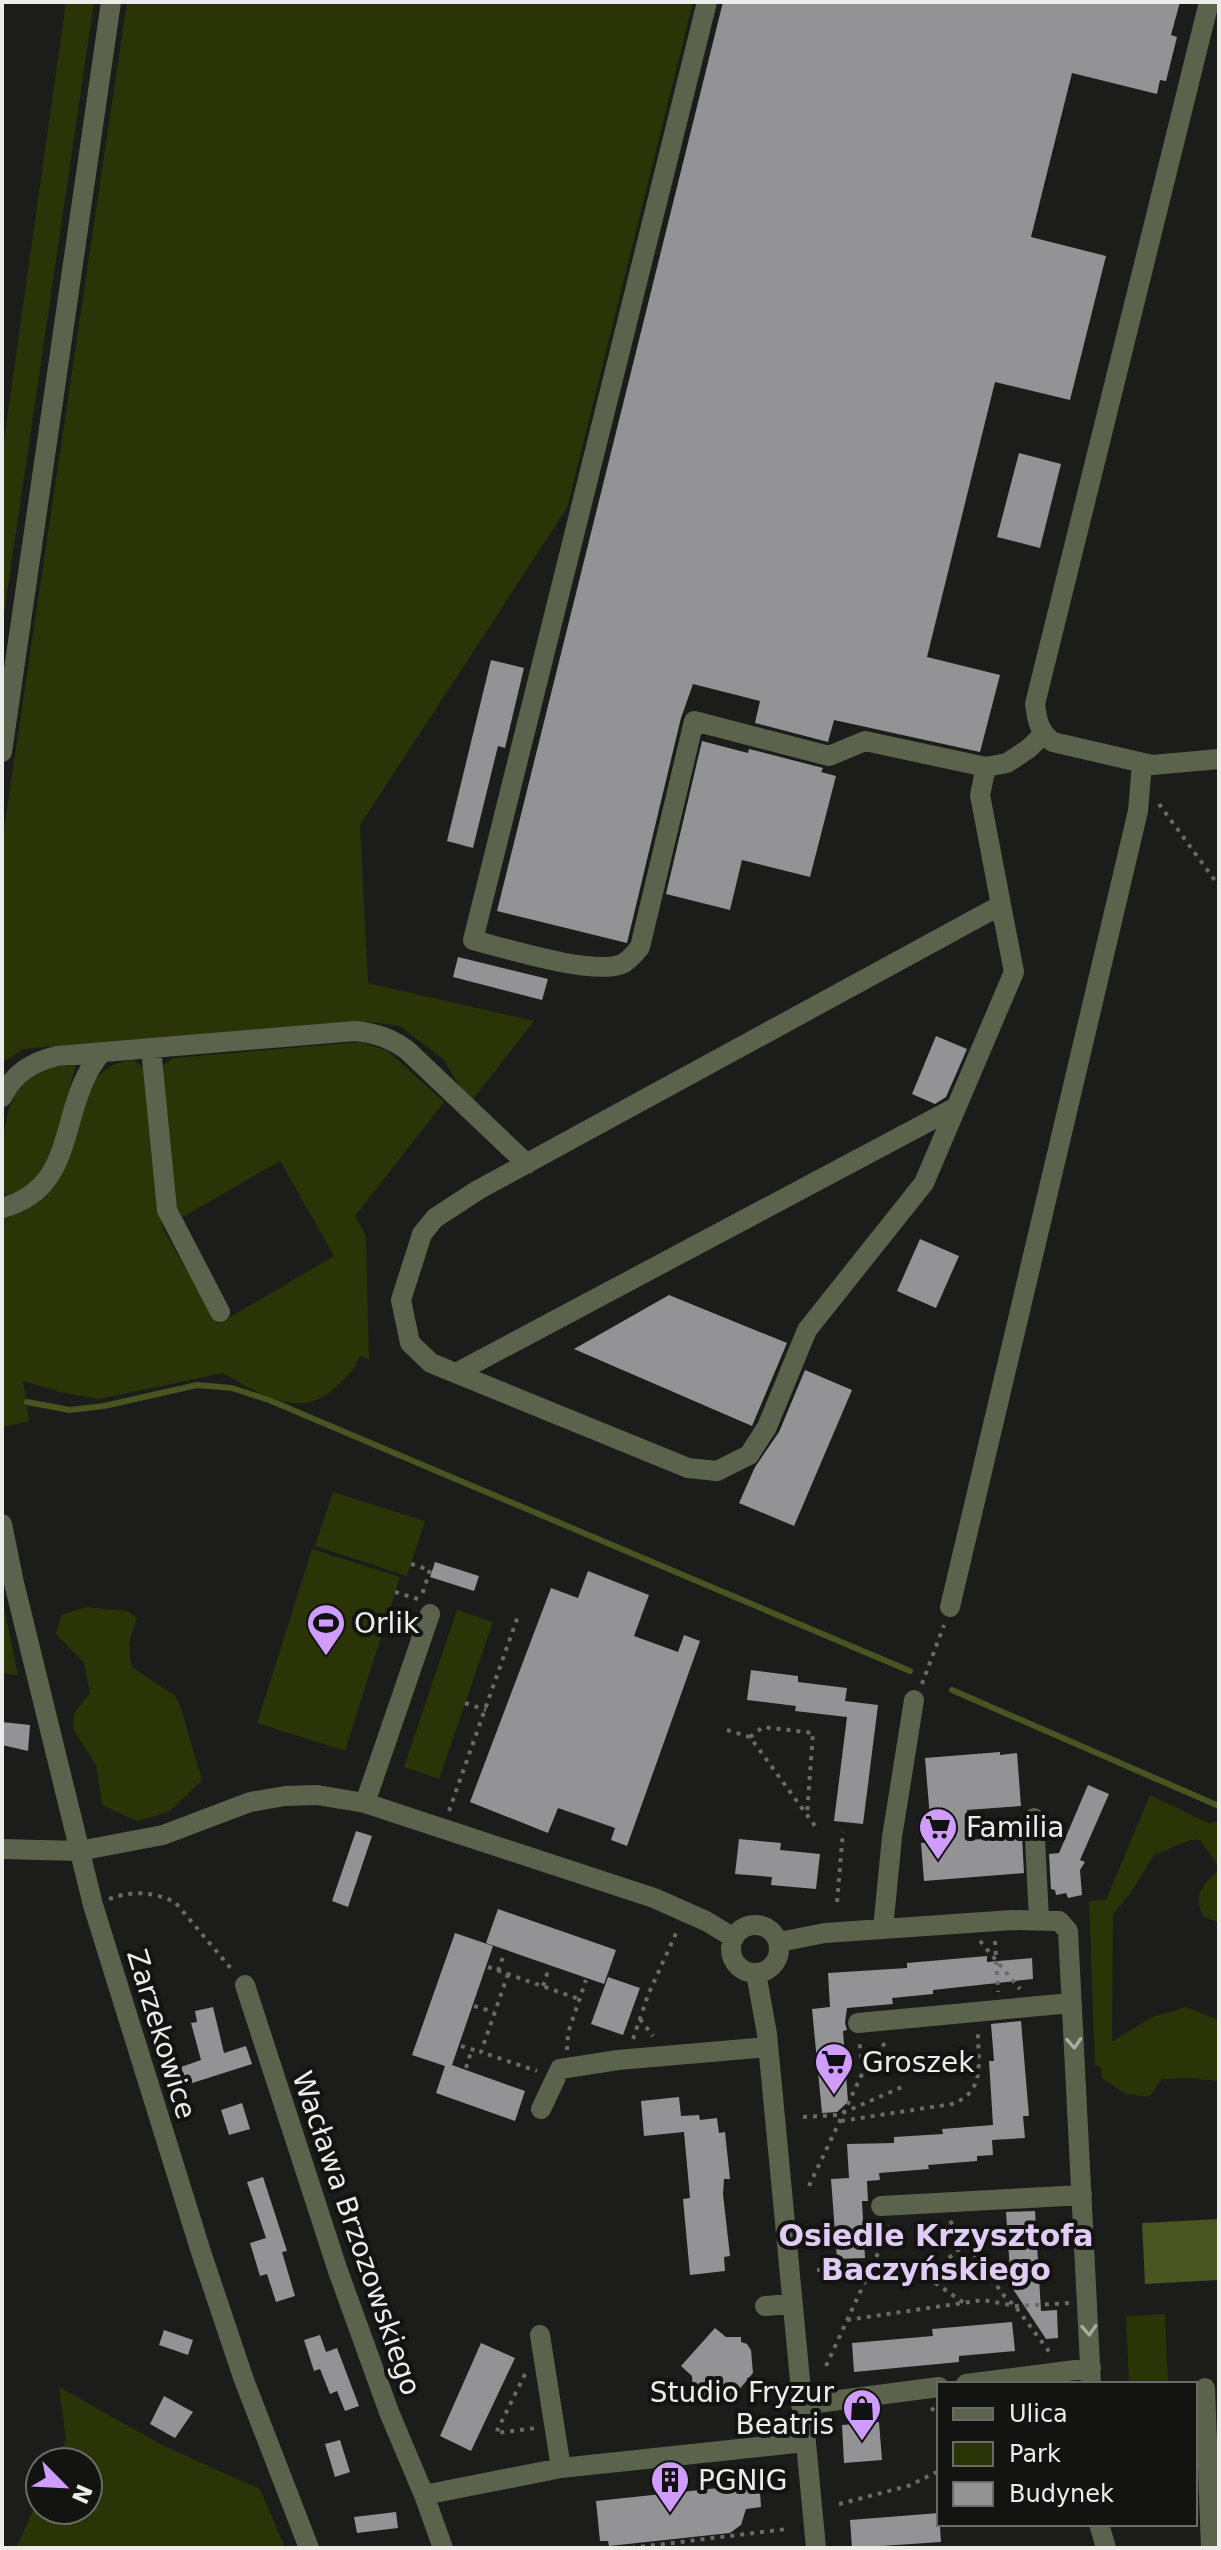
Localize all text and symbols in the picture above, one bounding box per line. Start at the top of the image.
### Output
sports icon: Orlik [305,1602,347,1657]
place label: Orlik [354,1607,420,1640]
supermarket icon: Familia [917,1806,959,1861]
place label: Familia [966,1811,1064,1844]
street label: Zarzekowice [120,1945,203,2123]
one-way arrow [1065,2037,1082,2050]
supermarket icon: Groszek [813,2041,855,2096]
place label: Groszek [862,2046,975,2079]
street label: Wacława Brzozowskiego [285,2067,428,2400]
district label: Osiedle Krzysztofa Baczyńskiego [778,2218,1094,2287]
one-way arrow [1080,2324,1097,2337]
place label: Studio Fryzur Beatris [650,2376,834,2441]
legend [937,2382,1197,2526]
shop icon: Studio Fryzur Beatris [841,2387,883,2442]
text: Ulica [1009,2400,1068,2428]
text: Park [1009,2440,1061,2468]
north arrow [24,2446,104,2526]
building icon: PGNIG [649,2459,691,2514]
place label: PGNIG [698,2464,787,2497]
text: N [67,2480,97,2507]
text: Budynek [1009,2480,1114,2508]

